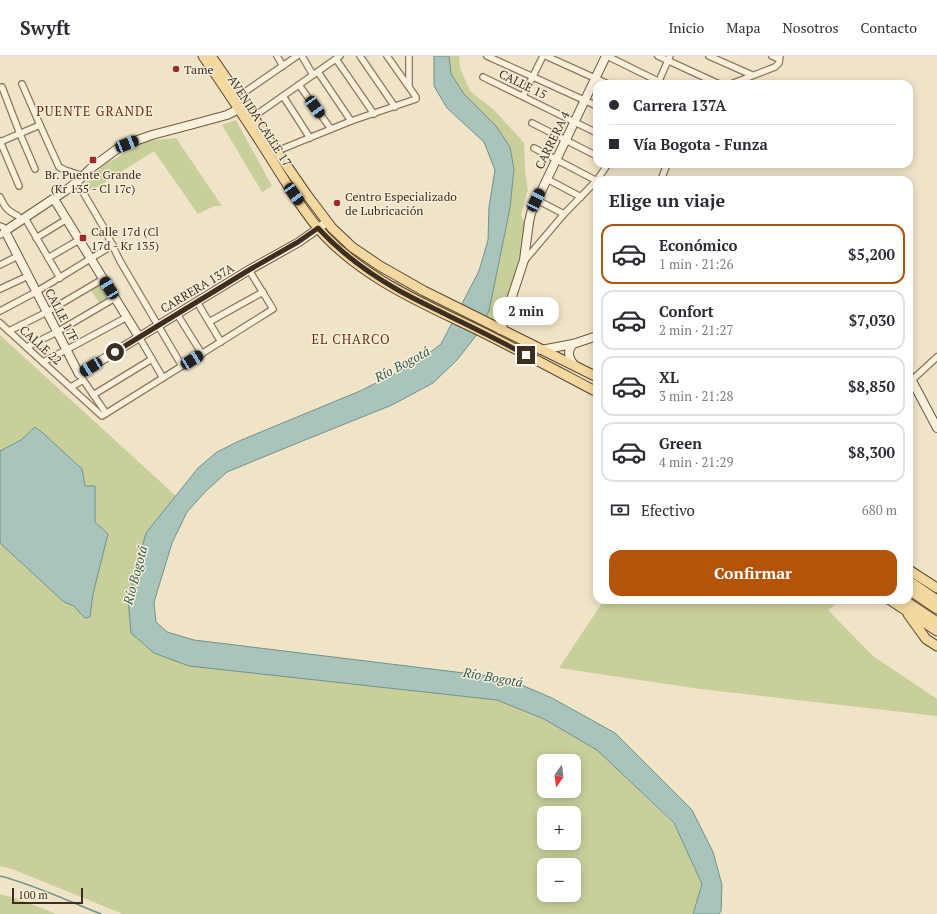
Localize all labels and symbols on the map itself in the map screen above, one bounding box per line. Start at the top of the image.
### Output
place label: Tame [184,62,214,77]
marker: Tame [171,64,181,74]
street label: CALLE 15 [497,66,549,102]
street label: AVENIDA CALLE 17 [225,73,295,169]
car [303,94,327,120]
district label: PUENTE GRANDE [36,102,154,120]
street label: CARRERA 4 [531,108,573,172]
car [114,134,140,154]
marker: Br. Puente Grande (Kr 135 - Cl 17c) [88,155,98,165]
place label: Br. Puente Grande (Kr 135 - Cl 17c) [45,167,141,196]
car [282,181,306,207]
car [525,187,547,213]
place label: Centro Especializado de Lubricación [345,189,457,218]
marker: Centro Especializado de Lubricación [332,198,342,208]
place label: Calle 17d (Cl 17d - Kr 135) [91,224,159,253]
marker: Calle 17d (Cl 17d - Kr 135) [78,233,88,243]
street label: CARRERA 137A [158,260,237,316]
car [98,275,120,301]
street label: CALLE 17F [42,286,82,344]
callout: 2 min [493,297,559,325]
street label: CALLE 22 [17,322,65,368]
district label: EL CHARCO [311,330,391,348]
water label: Río Bogotá [370,342,433,387]
route start [106,343,124,361]
route end [517,346,535,364]
car [179,349,205,371]
car [78,356,104,378]
water label: Río Bogotá [118,543,152,607]
water label: Río Bogotá [461,663,524,691]
north arrow [537,754,581,798]
scale bar [12,886,83,905]

